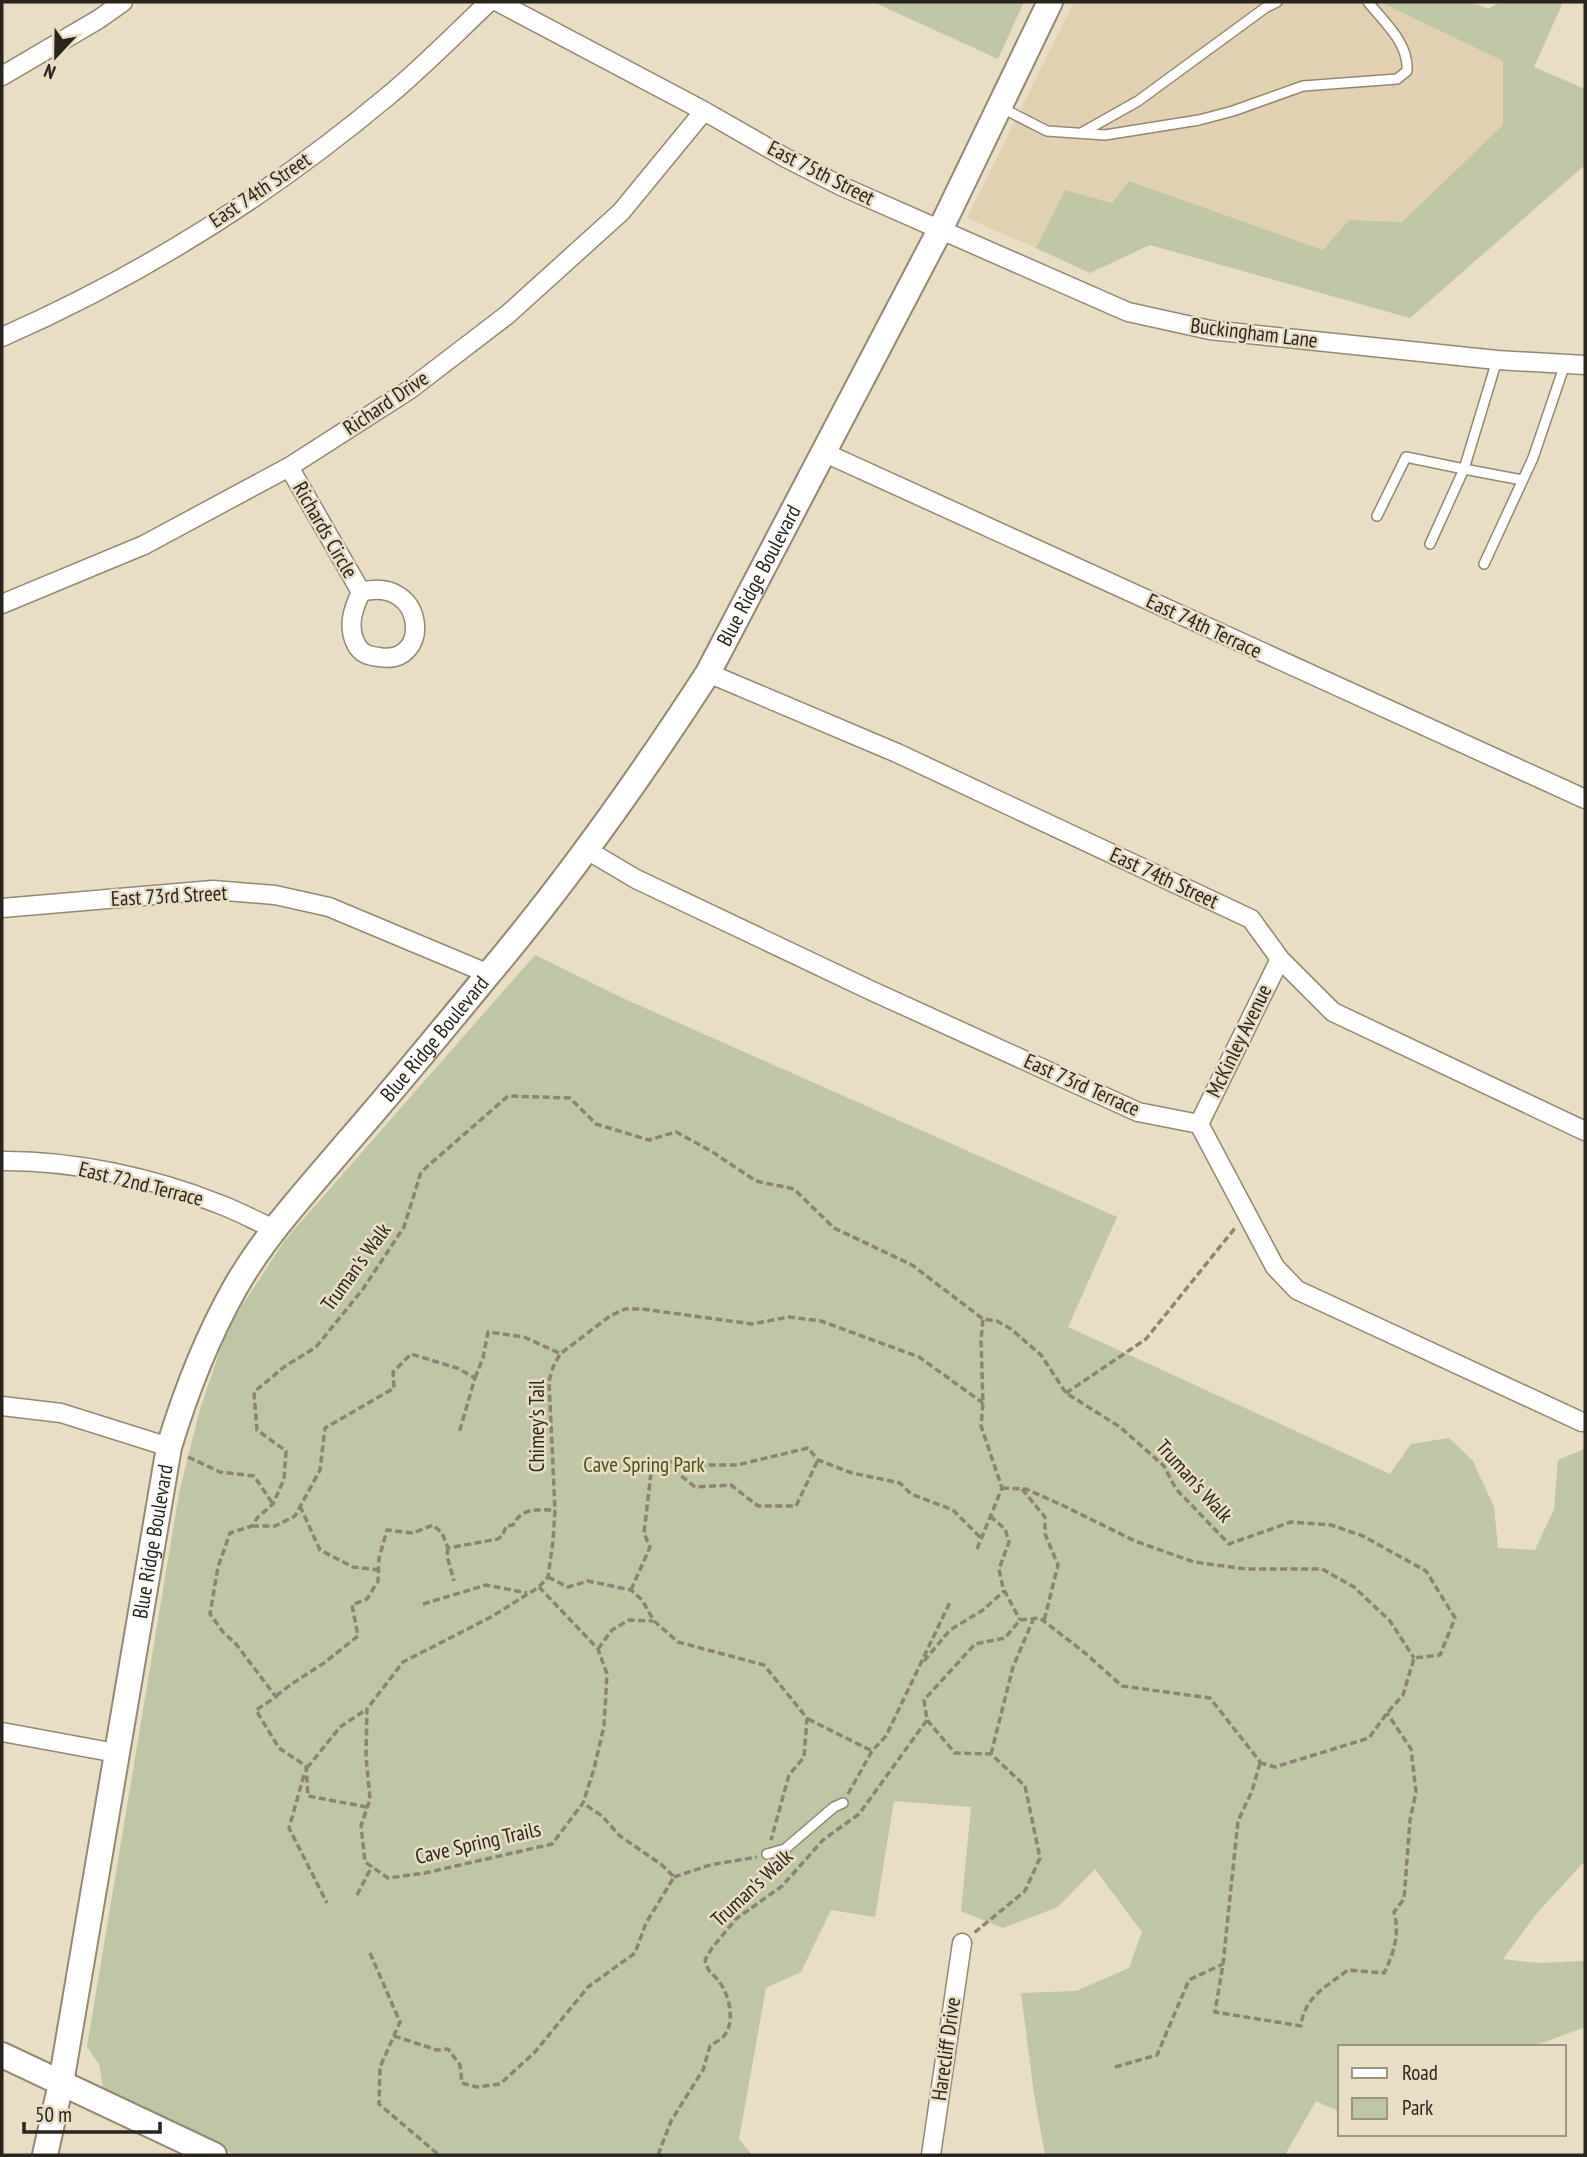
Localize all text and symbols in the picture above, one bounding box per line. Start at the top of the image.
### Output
north arrow [21,21,91,91]
text: N [40,59,59,85]
street label: East 75th Street [763,134,879,211]
street label: East 74th Street [204,146,316,233]
street label: Buckingham Lane [1189,311,1319,354]
street label: Richard Drive [338,364,434,441]
street label: Richards Circle [287,477,364,583]
street label: Blue Ridge Boulevard [710,500,807,651]
street label: East 74th Terrace [1142,587,1266,664]
street label: East 74th Street [1106,841,1223,915]
street label: East 73rd Street [110,879,228,912]
street label: Blue Ridge Boulevard [374,970,494,1107]
street label: McKinley Avenue [1200,980,1278,1102]
street label: East 73rd Terrace [1020,1047,1144,1122]
street label: East 72nd Terrace [76,1155,206,1212]
street label: Truman's Walk [315,1217,397,1316]
street label: Chimey's Tail [523,1380,550,1472]
street label: Truman's Walk [1150,1434,1239,1528]
park label: Cave Spring Park [583,1451,705,1478]
street label: Blue Ridge Boulevard [126,1462,179,1620]
street label: Cave Spring Trails [413,1815,543,1870]
street label: Truman's Walk [705,1843,798,1932]
street label: Harecliff Drive [925,1995,966,2102]
legend [1338,2045,1566,2136]
text: Road [1402,2059,1438,2086]
scale bar [24,2090,161,2134]
text: Park [1402,2094,1433,2121]
text: 50 m [35,2101,72,2128]

